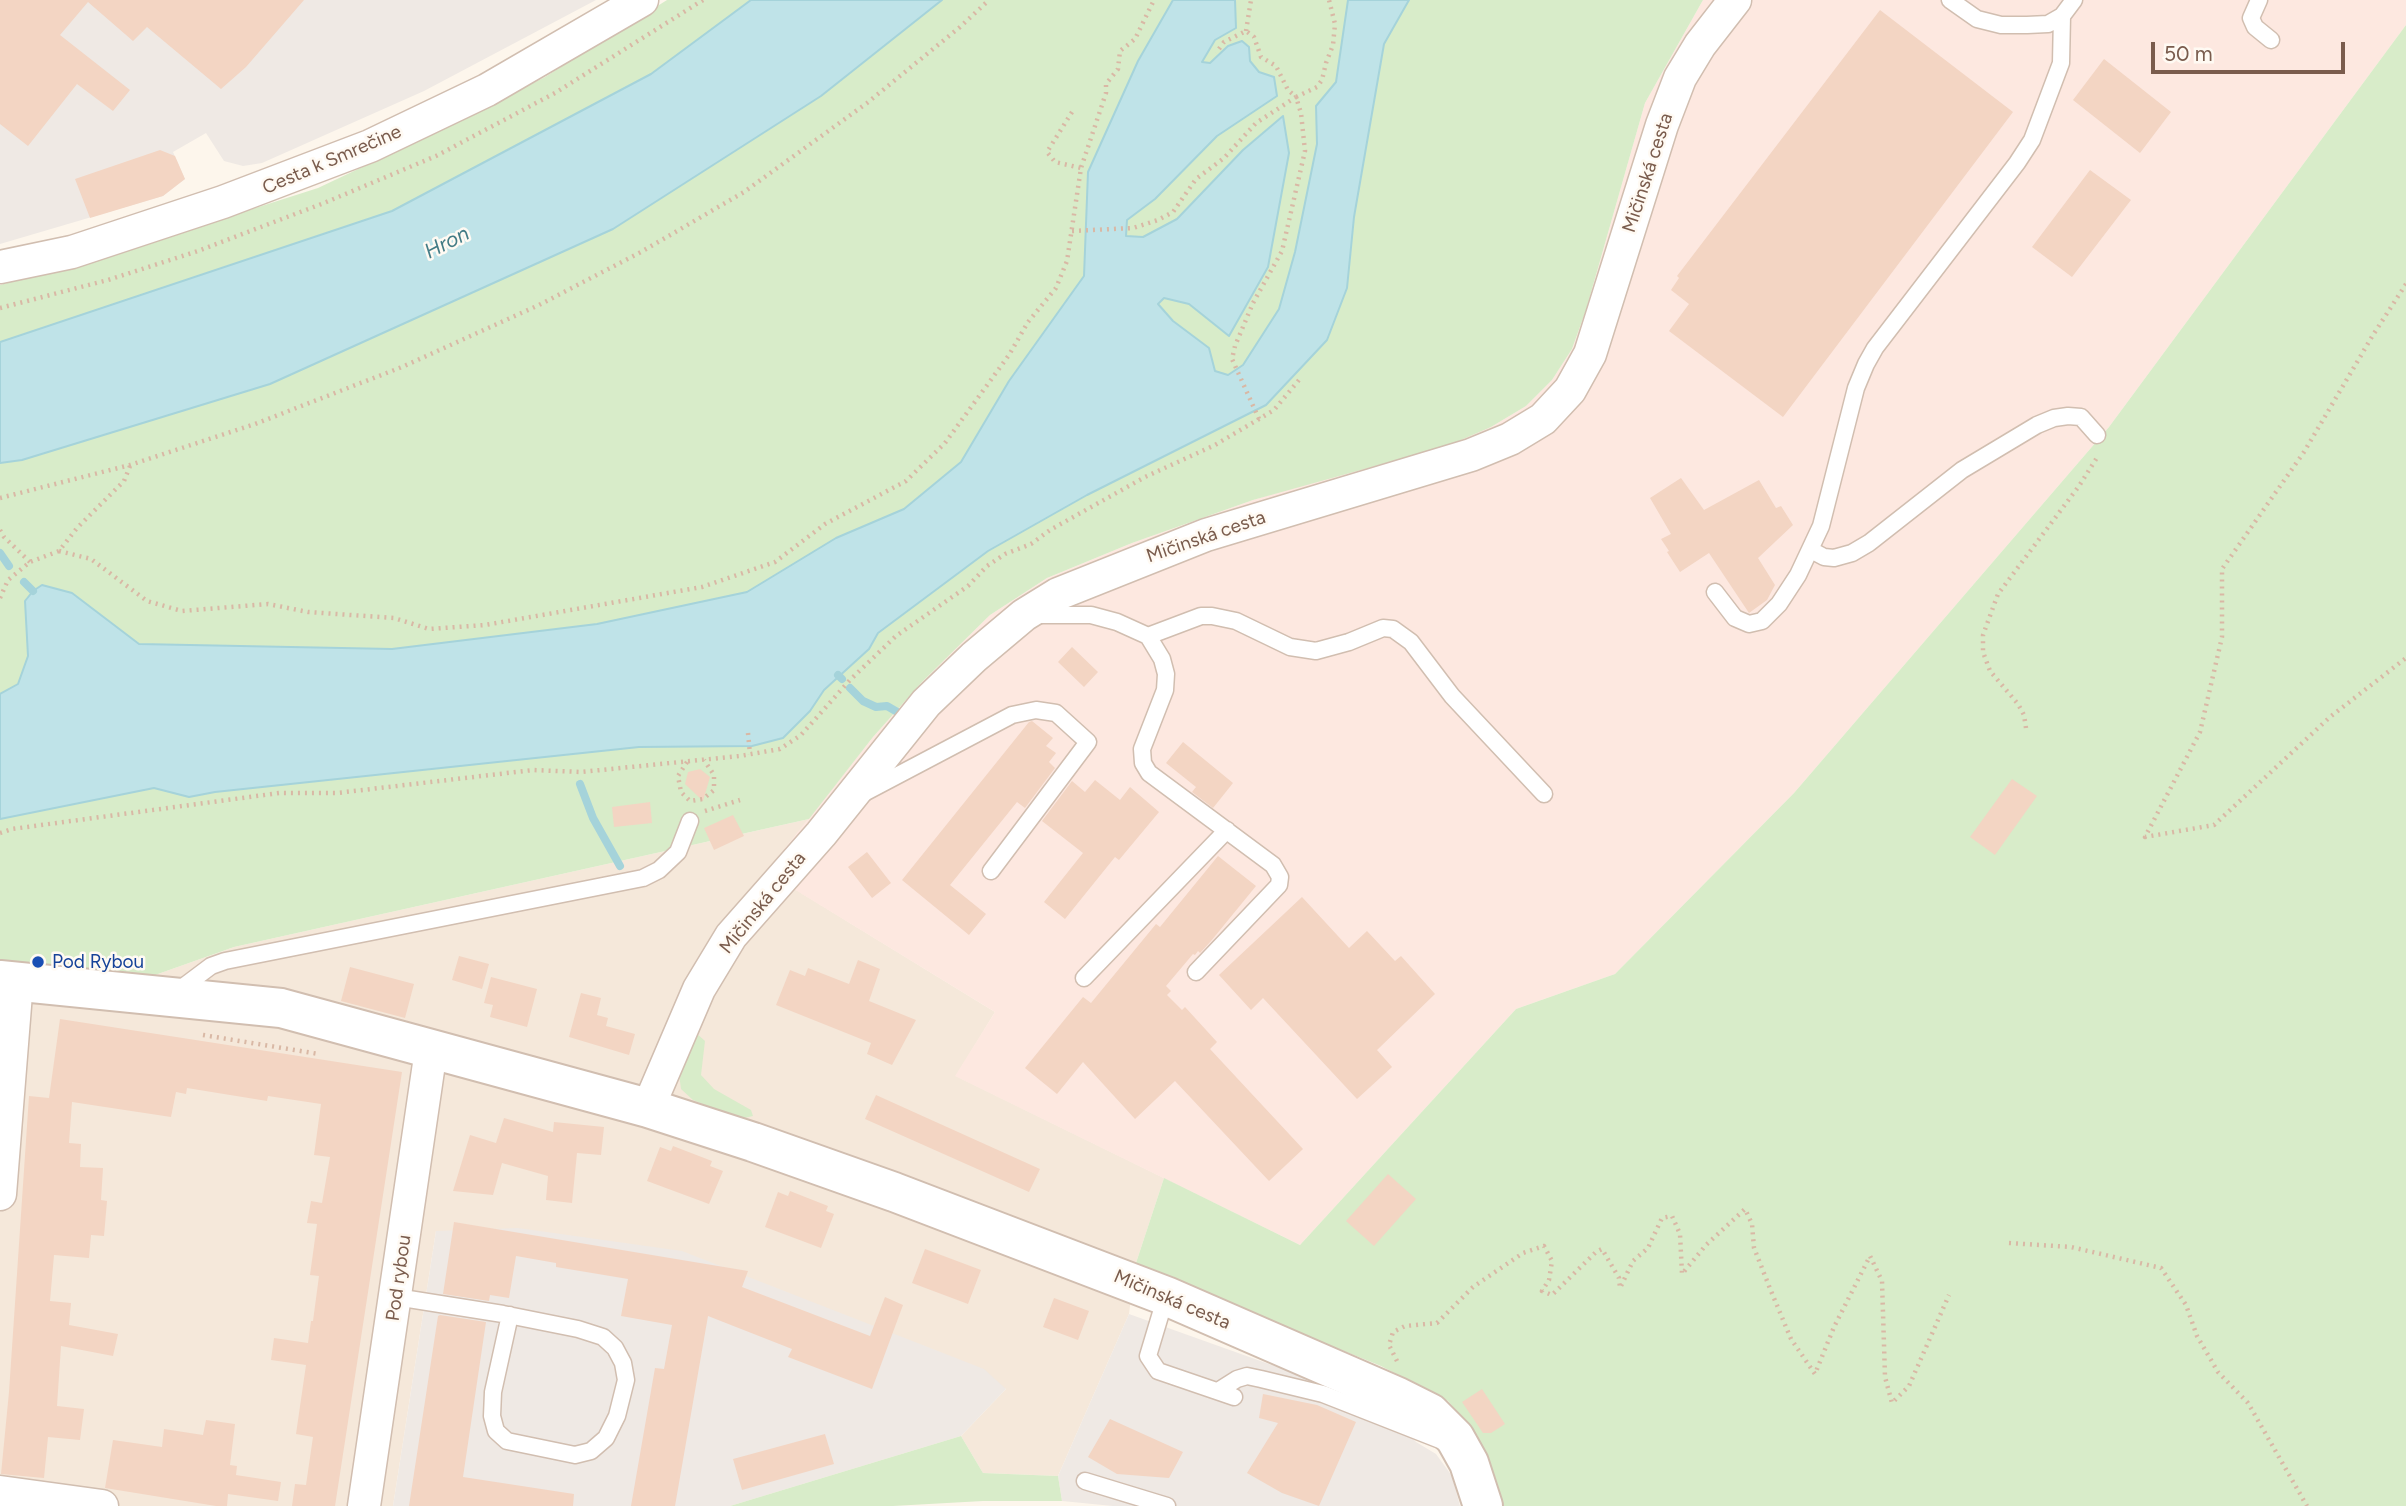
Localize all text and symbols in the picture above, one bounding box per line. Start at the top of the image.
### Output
scale bar [2154,28,2348,72]
text: 50 m [2164,41,2213,66]
street label: Mičinská cesta [1618,110,1678,236]
street label: Cesta k Smrečine [259,120,405,200]
water label: Hron [420,221,474,265]
street label: Mičinská cesta [1144,506,1268,568]
street label: Mičinská cesta [715,848,811,958]
place label: Pod Rybou [52,951,144,973]
marker: Pod Rybou [30,954,46,970]
street label: Pod rybou [382,1233,416,1323]
street label: Mičinská cesta [1110,1265,1234,1335]

